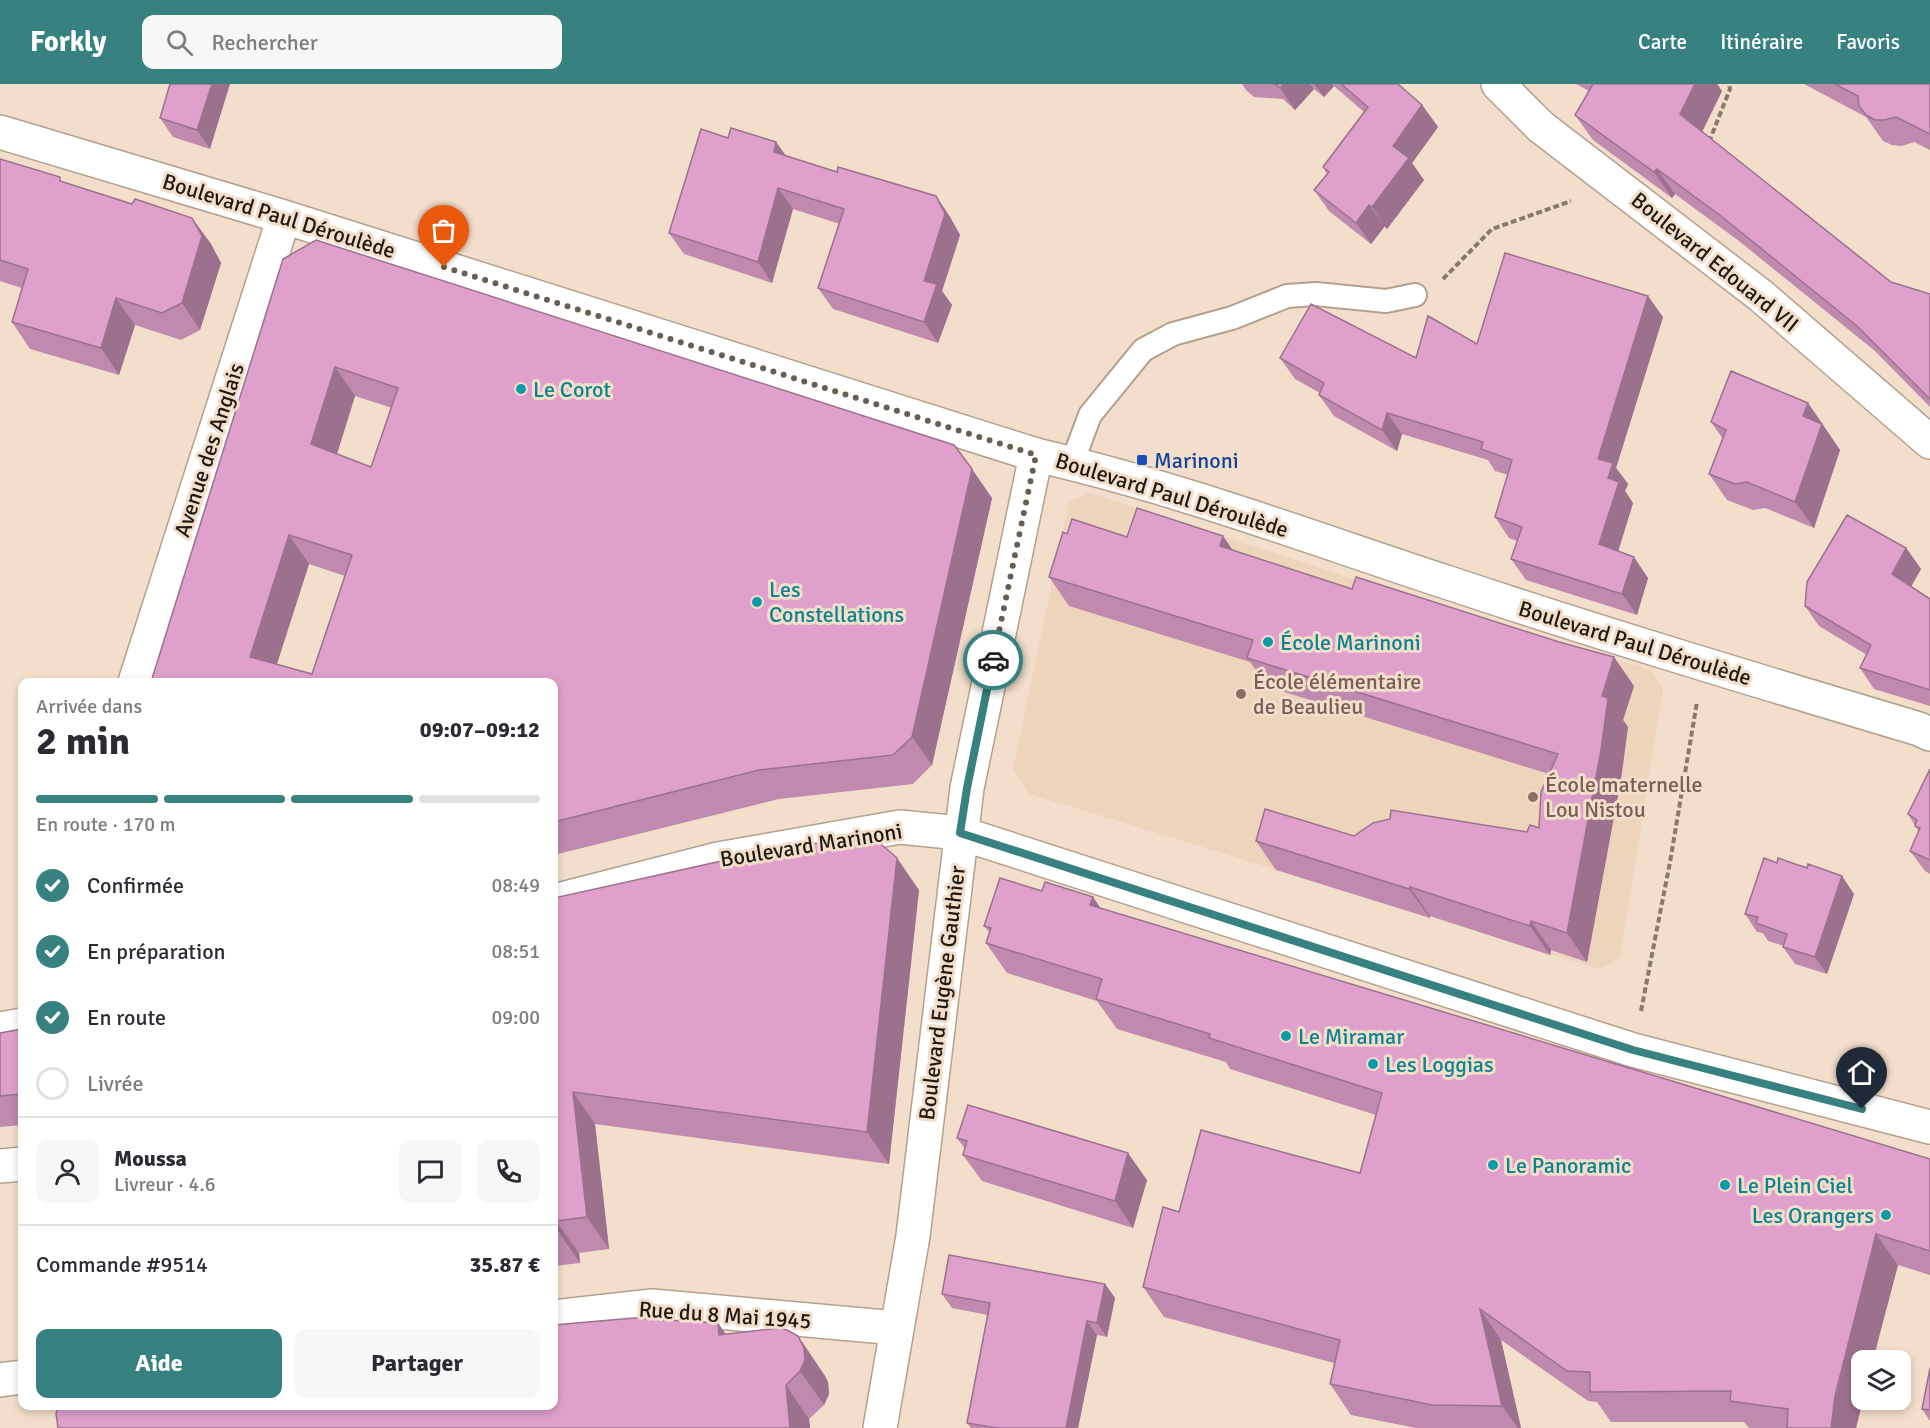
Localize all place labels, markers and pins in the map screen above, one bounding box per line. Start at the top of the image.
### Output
pin [418,205,469,267]
place label: Le Corot [533,376,611,403]
marker: Le Corot [514,382,528,396]
place label: Marinoni [1154,447,1239,474]
marker: Marinoni [1135,453,1149,467]
place label: Les Constellations [769,576,904,628]
marker: Les Constellations [750,595,764,609]
place label: École Marinoni [1280,629,1421,656]
marker: École Marinoni [1261,635,1275,649]
place label: École élémentaire de Beaulieu [1253,668,1421,720]
marker: École élémentaire de Beaulieu [1234,687,1248,701]
place label: École maternelle Lou Nistou [1545,771,1703,823]
marker: École maternelle Lou Nistou [1526,790,1540,804]
place label: Le Miramar [1298,1023,1404,1050]
marker: Le Miramar [1279,1029,1293,1043]
pin [1836,1047,1887,1109]
place label: Les Loggias [1385,1051,1494,1078]
marker: Les Loggias [1366,1057,1380,1071]
place label: Le Panoramic [1505,1152,1631,1179]
marker: Le Panoramic [1486,1158,1500,1172]
place label: Le Plein Ciel [1737,1172,1853,1199]
marker: Le Plein Ciel [1718,1178,1732,1192]
place label: Les Orangers [1752,1202,1874,1229]
marker: Les Orangers [1879,1208,1893,1222]

